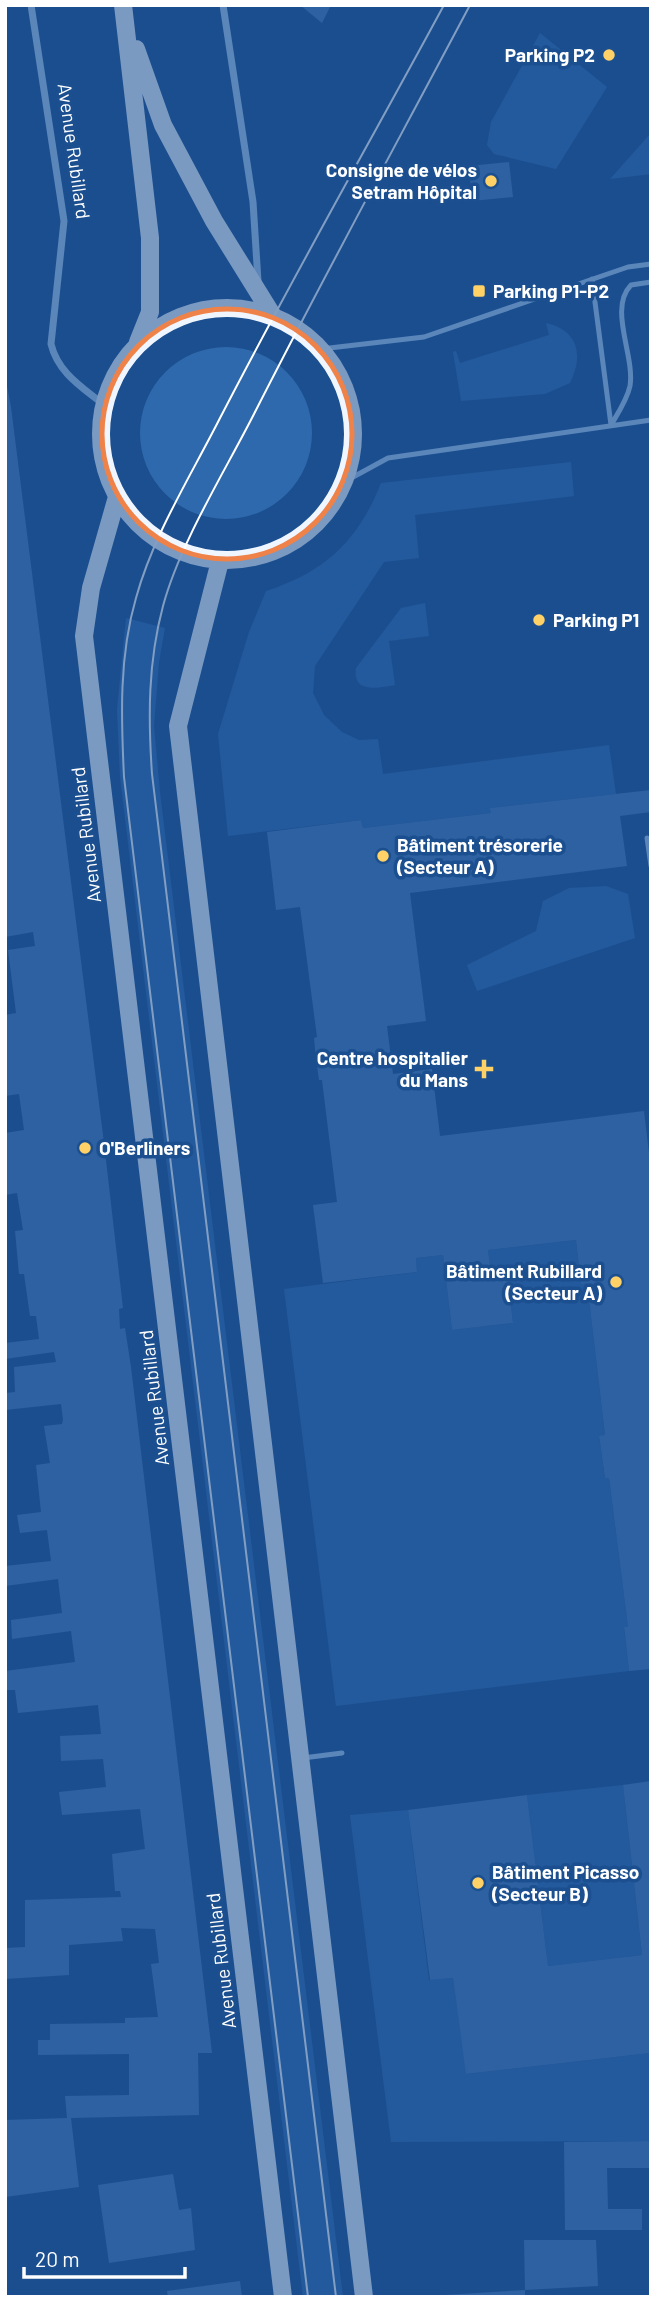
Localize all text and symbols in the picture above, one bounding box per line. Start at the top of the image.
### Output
place label: Parking P2 [505,43,595,66]
marker: Parking P2 [601,47,617,63]
street label: Avenue Rubillard [54,82,95,220]
place label: Consigne de vélos Setram Hôpital [326,158,477,203]
marker: Consigne de vélos Setram Hôpital [483,173,499,189]
place label: Parking P1-P2 [493,279,609,302]
marker: Parking P1-P2 [471,283,487,299]
place label: Parking P1 [553,608,639,631]
marker: Parking P1 [531,612,547,628]
street label: Avenue Rubillard [66,766,105,904]
place label: Bâtiment trésorerie (Secteur A) [396,833,563,878]
marker: Bâtiment trésorerie (Secteur A) [375,848,391,864]
place label: Centre hospitalier du Mans [317,1046,469,1091]
marker: Centre hospitalier du Mans [474,1059,494,1079]
place label: O'Berliners [99,1136,190,1159]
marker: O'Berliners [77,1140,93,1156]
place label: Bâtiment Rubillard (Secteur A) [446,1259,602,1304]
marker: Bâtiment Rubillard (Secteur A) [608,1274,624,1290]
street label: Avenue Rubillard [134,1329,173,1467]
place label: Bâtiment Picasso (Secteur B) [491,1860,639,1905]
marker: Bâtiment Picasso (Secteur B) [470,1875,486,1891]
street label: Avenue Rubillard [201,1892,240,2030]
scale bar [24,2236,186,2280]
text: 20 m [35,2246,80,2271]

